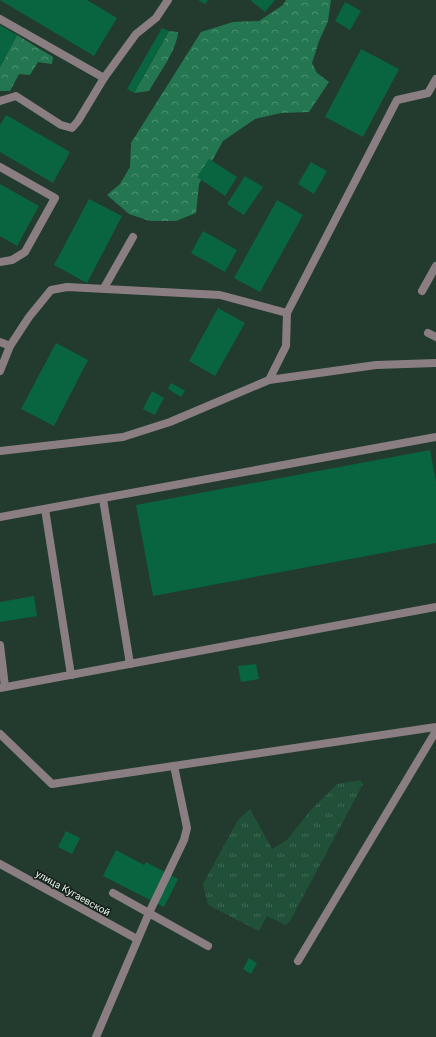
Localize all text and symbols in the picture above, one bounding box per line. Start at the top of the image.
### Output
street label: улица Кугаевской [34,868,112,918]

